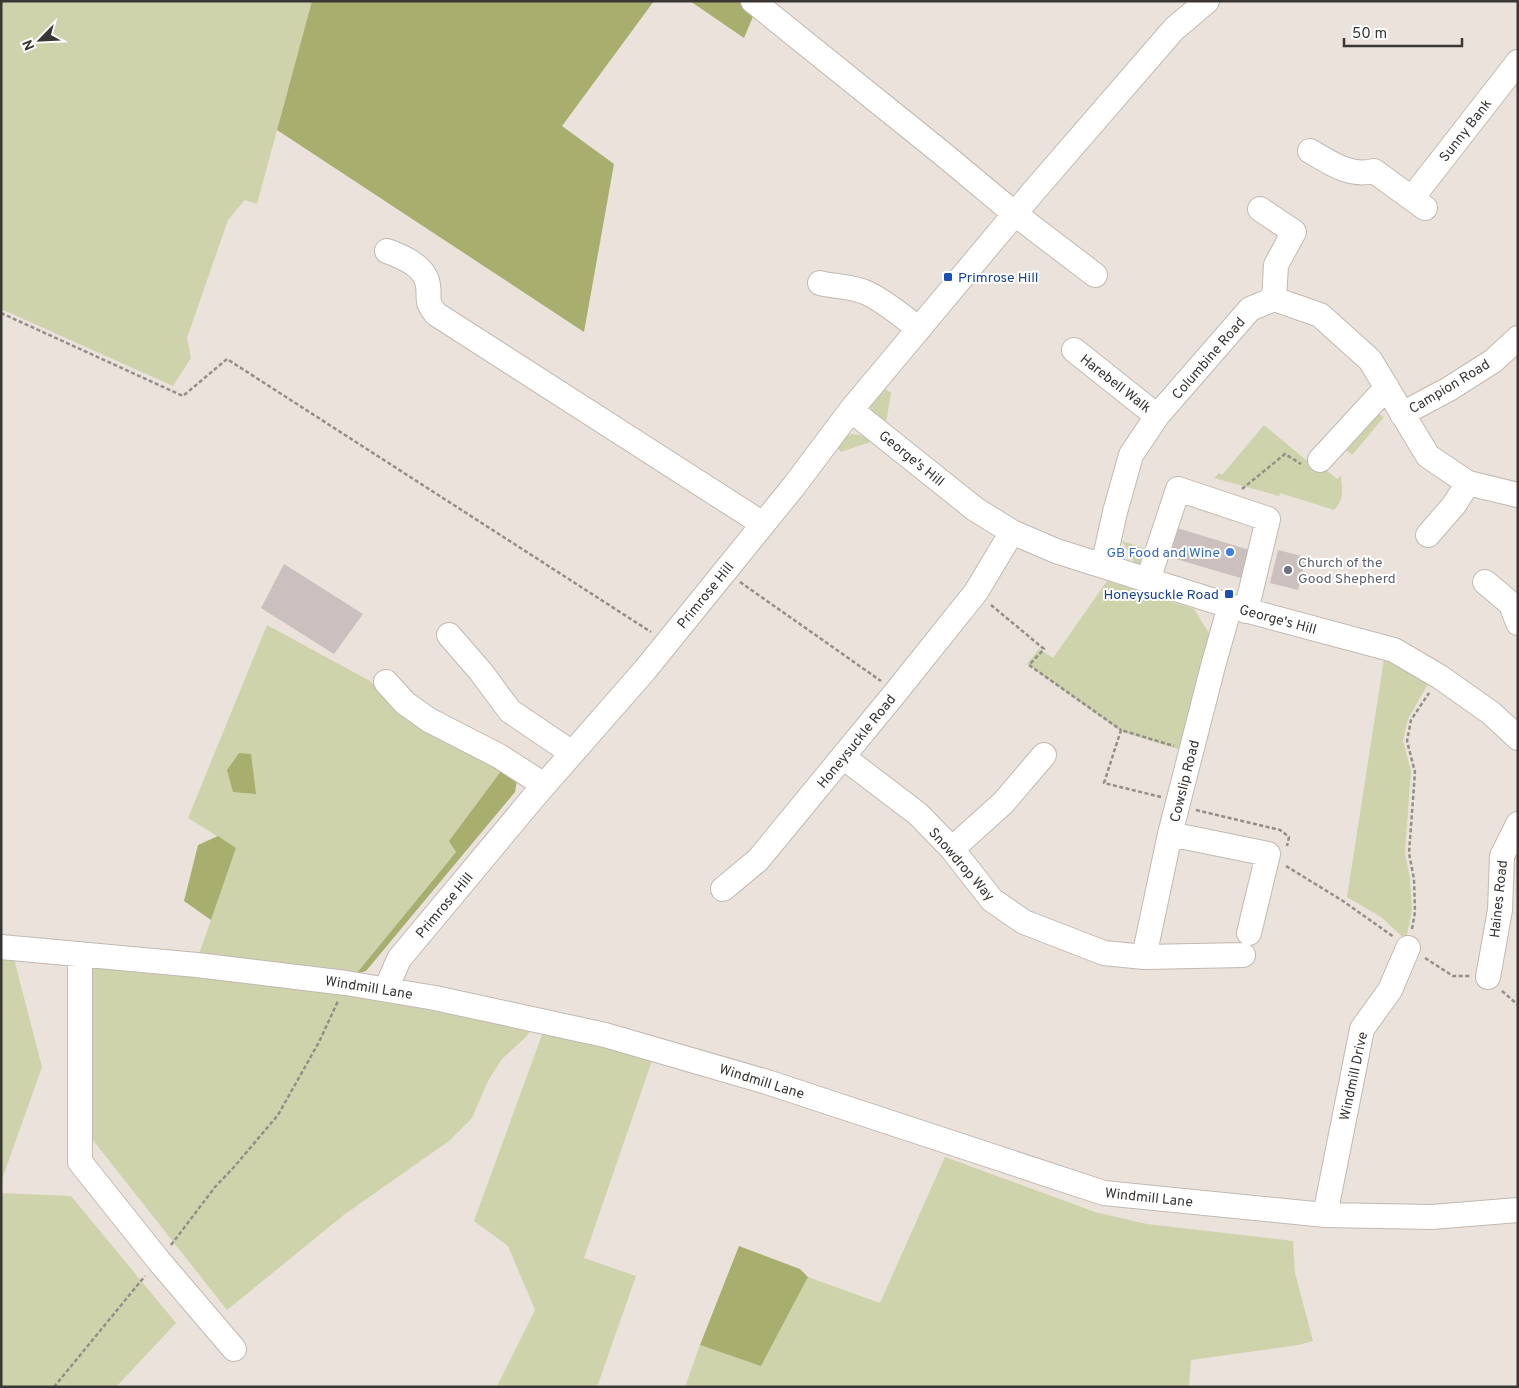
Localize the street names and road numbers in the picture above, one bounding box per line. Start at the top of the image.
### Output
street label: Sunny Bank [1436,96,1496,166]
street label: Columbine Road [1169,314,1249,404]
street label: Harebell Walk [1076,351,1154,417]
street label: Campion Road [1406,356,1493,418]
street label: George's Hill [875,428,947,491]
street label: Primrose Hill [674,559,738,633]
street label: George's Hill [1237,602,1318,639]
street label: Honeysuckle Road [814,692,900,792]
street label: Cowslip Road [1167,738,1204,824]
street label: Snowdrop Way [924,825,997,905]
street label: Haines Road [1487,859,1512,939]
street label: Primrose Hill [413,870,478,942]
street label: Windmill Lane [324,973,414,1004]
street label: Windmill Drive [1337,1030,1372,1122]
street label: Windmill Lane [717,1061,806,1103]
street label: Windmill Lane [1104,1185,1194,1212]

